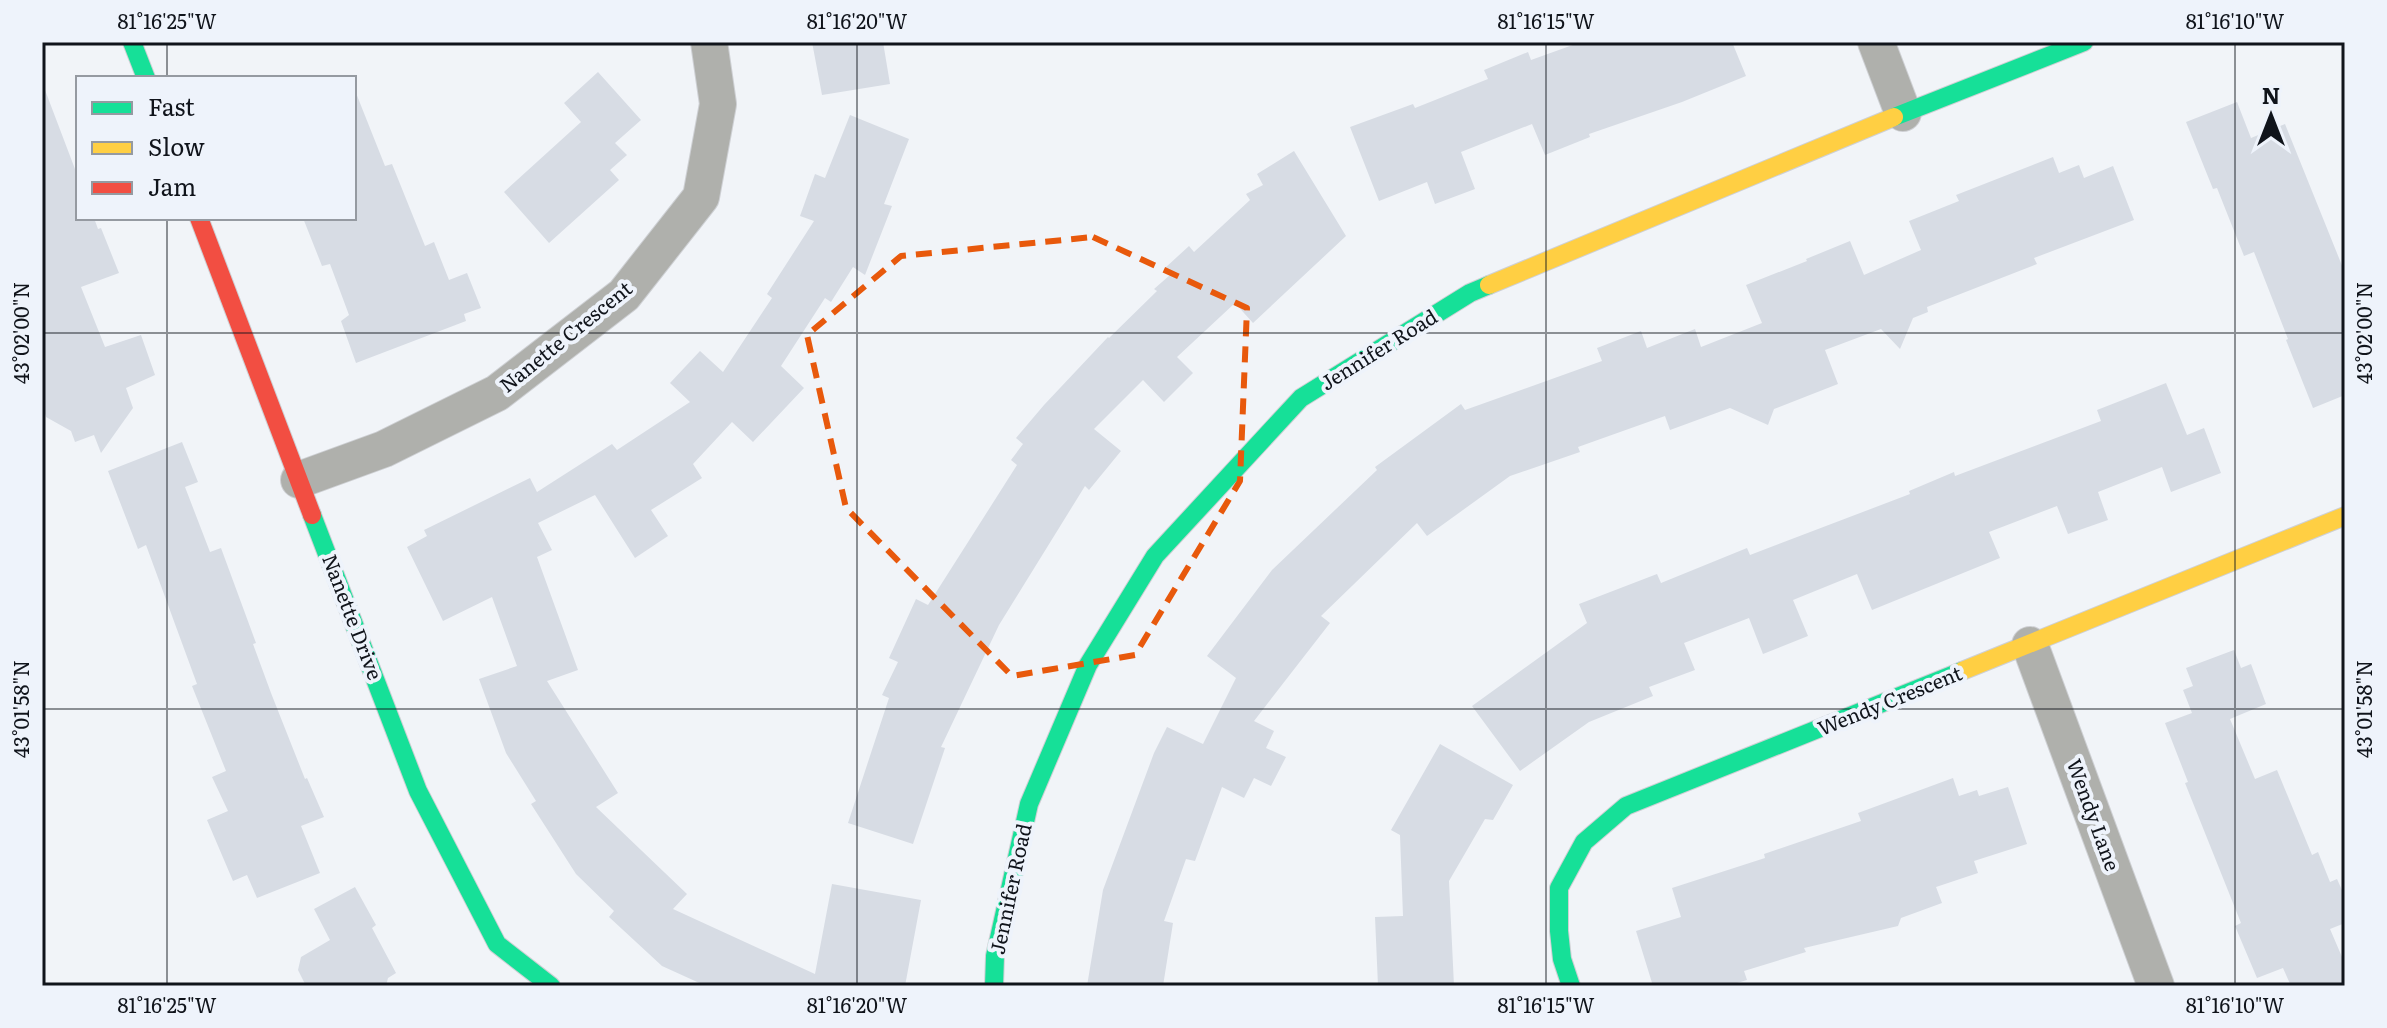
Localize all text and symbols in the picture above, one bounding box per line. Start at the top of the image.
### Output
text: 81°16'25"W [117,5,217,35]
text: 81°16'20"W [807,5,907,35]
text: 81°16'15"W [1497,5,1595,35]
text: 81°16'10"W [2186,5,2284,35]
legend [76,76,356,220]
north arrow [2231,76,2311,156]
text: N [2262,78,2280,111]
text: Fast [148,88,195,123]
text: Slow [148,128,205,163]
text: Jam [148,168,196,203]
street label: Nanette Crescent [492,272,638,398]
text: 43°02'00"N [5,282,35,384]
text: 43°02'00"N [2348,282,2378,384]
street label: Jennifer Road [1314,300,1442,396]
street label: Nanette Drive [316,549,392,683]
street label: Wendy Crescent [1812,656,1966,742]
text: 43°01'58"N [5,660,35,758]
text: 43°01'58"N [2348,660,2378,758]
street label: Wendy Lane [2061,754,2129,875]
street label: Jennifer Road [981,820,1038,957]
text: 81°16'25"W [117,989,217,1019]
text: 81°16'20"W [807,989,907,1019]
text: 81°16'15"W [1497,989,1595,1019]
text: 81°16'10"W [2186,989,2284,1019]

